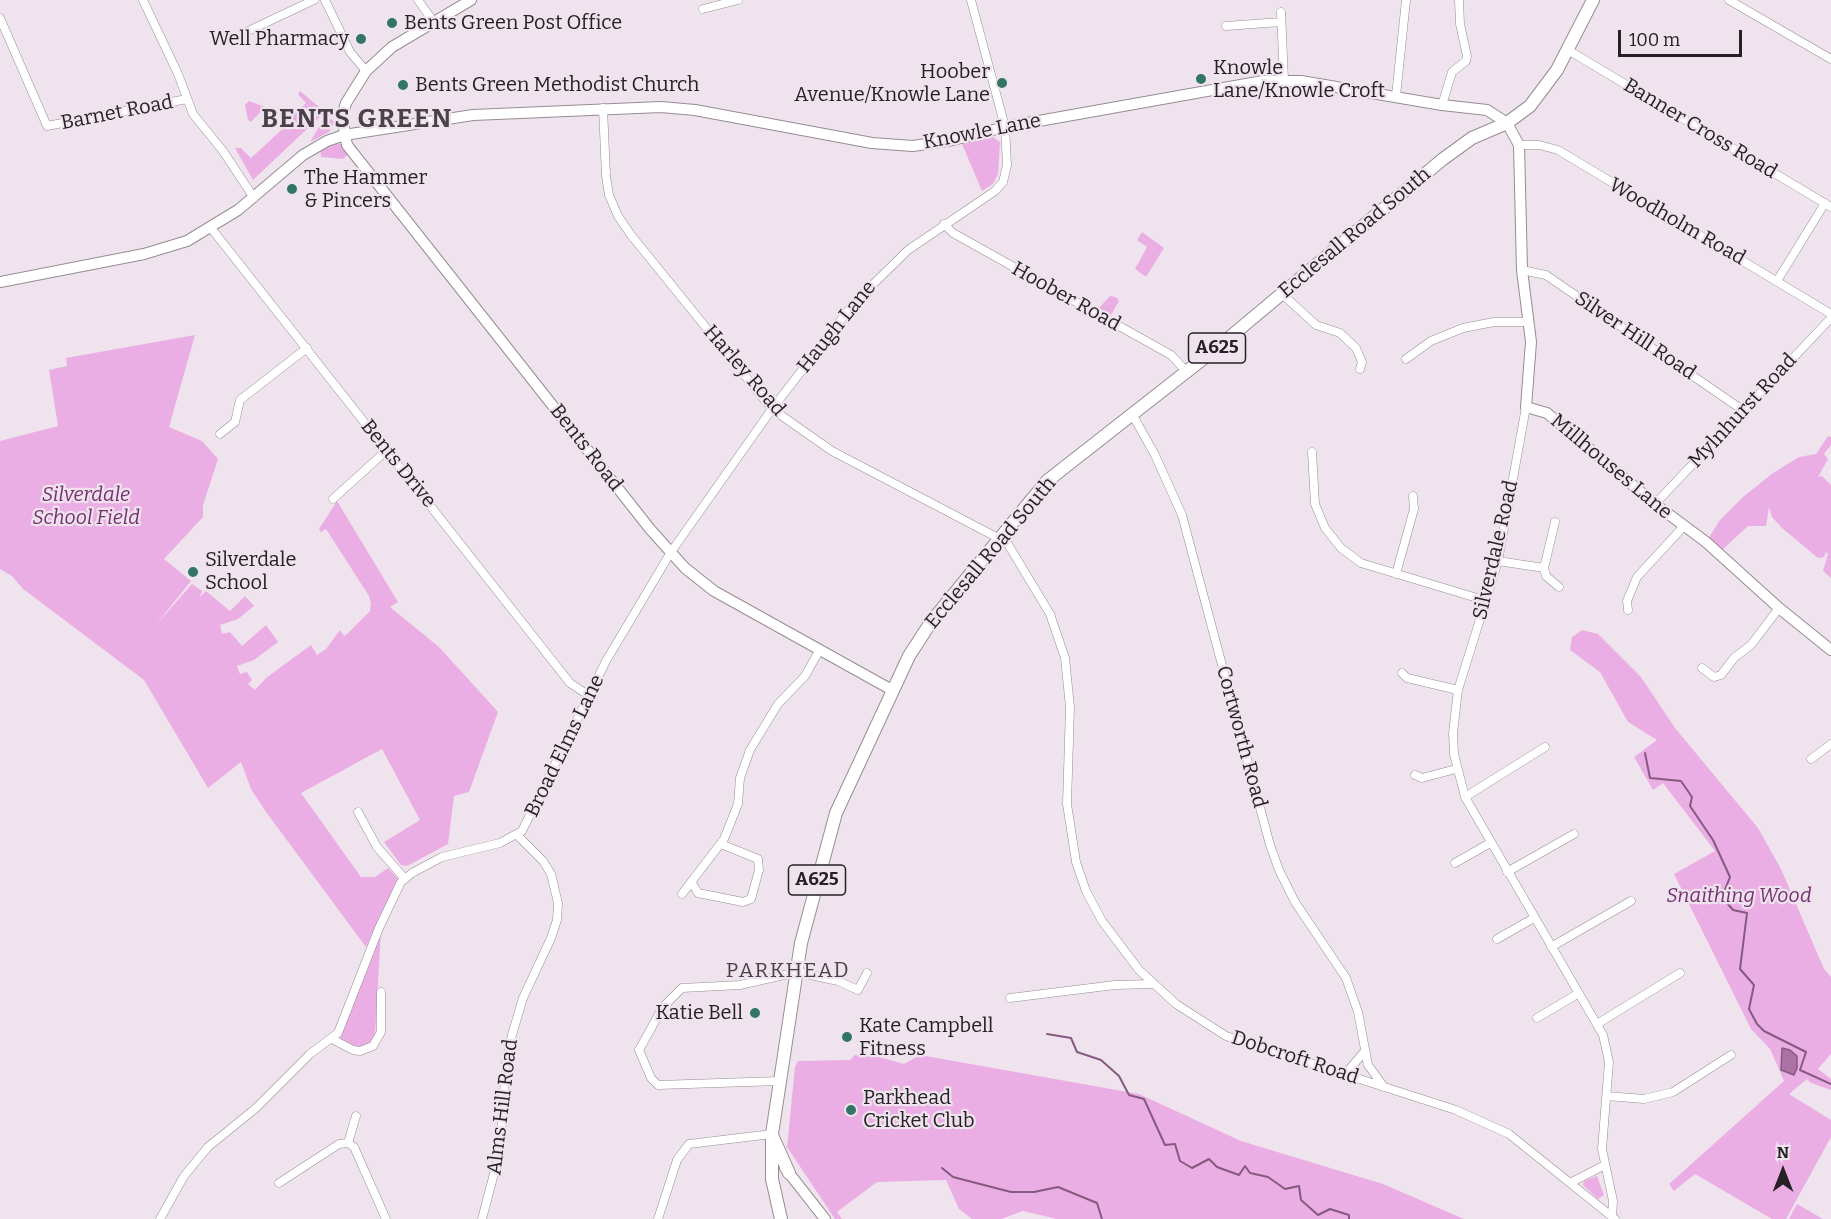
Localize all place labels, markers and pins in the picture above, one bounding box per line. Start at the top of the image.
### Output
place label: Bents Green Post Office [404,11,622,35]
marker: Bents Green Post Office [385,16,399,30]
place label: Well Pharmacy [209,27,349,51]
marker: Well Pharmacy [354,32,368,46]
place label: Knowle Lane/Knowle Croft [1213,56,1385,103]
place label: Hoober Avenue/Knowle Lane [794,60,990,107]
marker: Knowle Lane/Knowle Croft [1194,72,1208,86]
place label: Bents Green Methodist Church [415,73,699,97]
marker: Hoober Avenue/Knowle Lane [995,76,1009,90]
marker: Bents Green Methodist Church [396,78,410,92]
place label: The Hammer & Pincers [304,166,427,213]
marker: The Hammer & Pincers [285,182,299,196]
place label: Silverdale School [205,548,296,595]
marker: Silverdale School [186,565,200,579]
place label: Katie Bell [655,1001,743,1025]
marker: Katie Bell [748,1006,762,1020]
place label: Kate Campbell Fitness [859,1014,994,1061]
marker: Kate Campbell Fitness [840,1030,854,1044]
place label: Parkhead Cricket Club [863,1086,975,1133]
marker: Parkhead Cricket Club [844,1103,858,1117]

